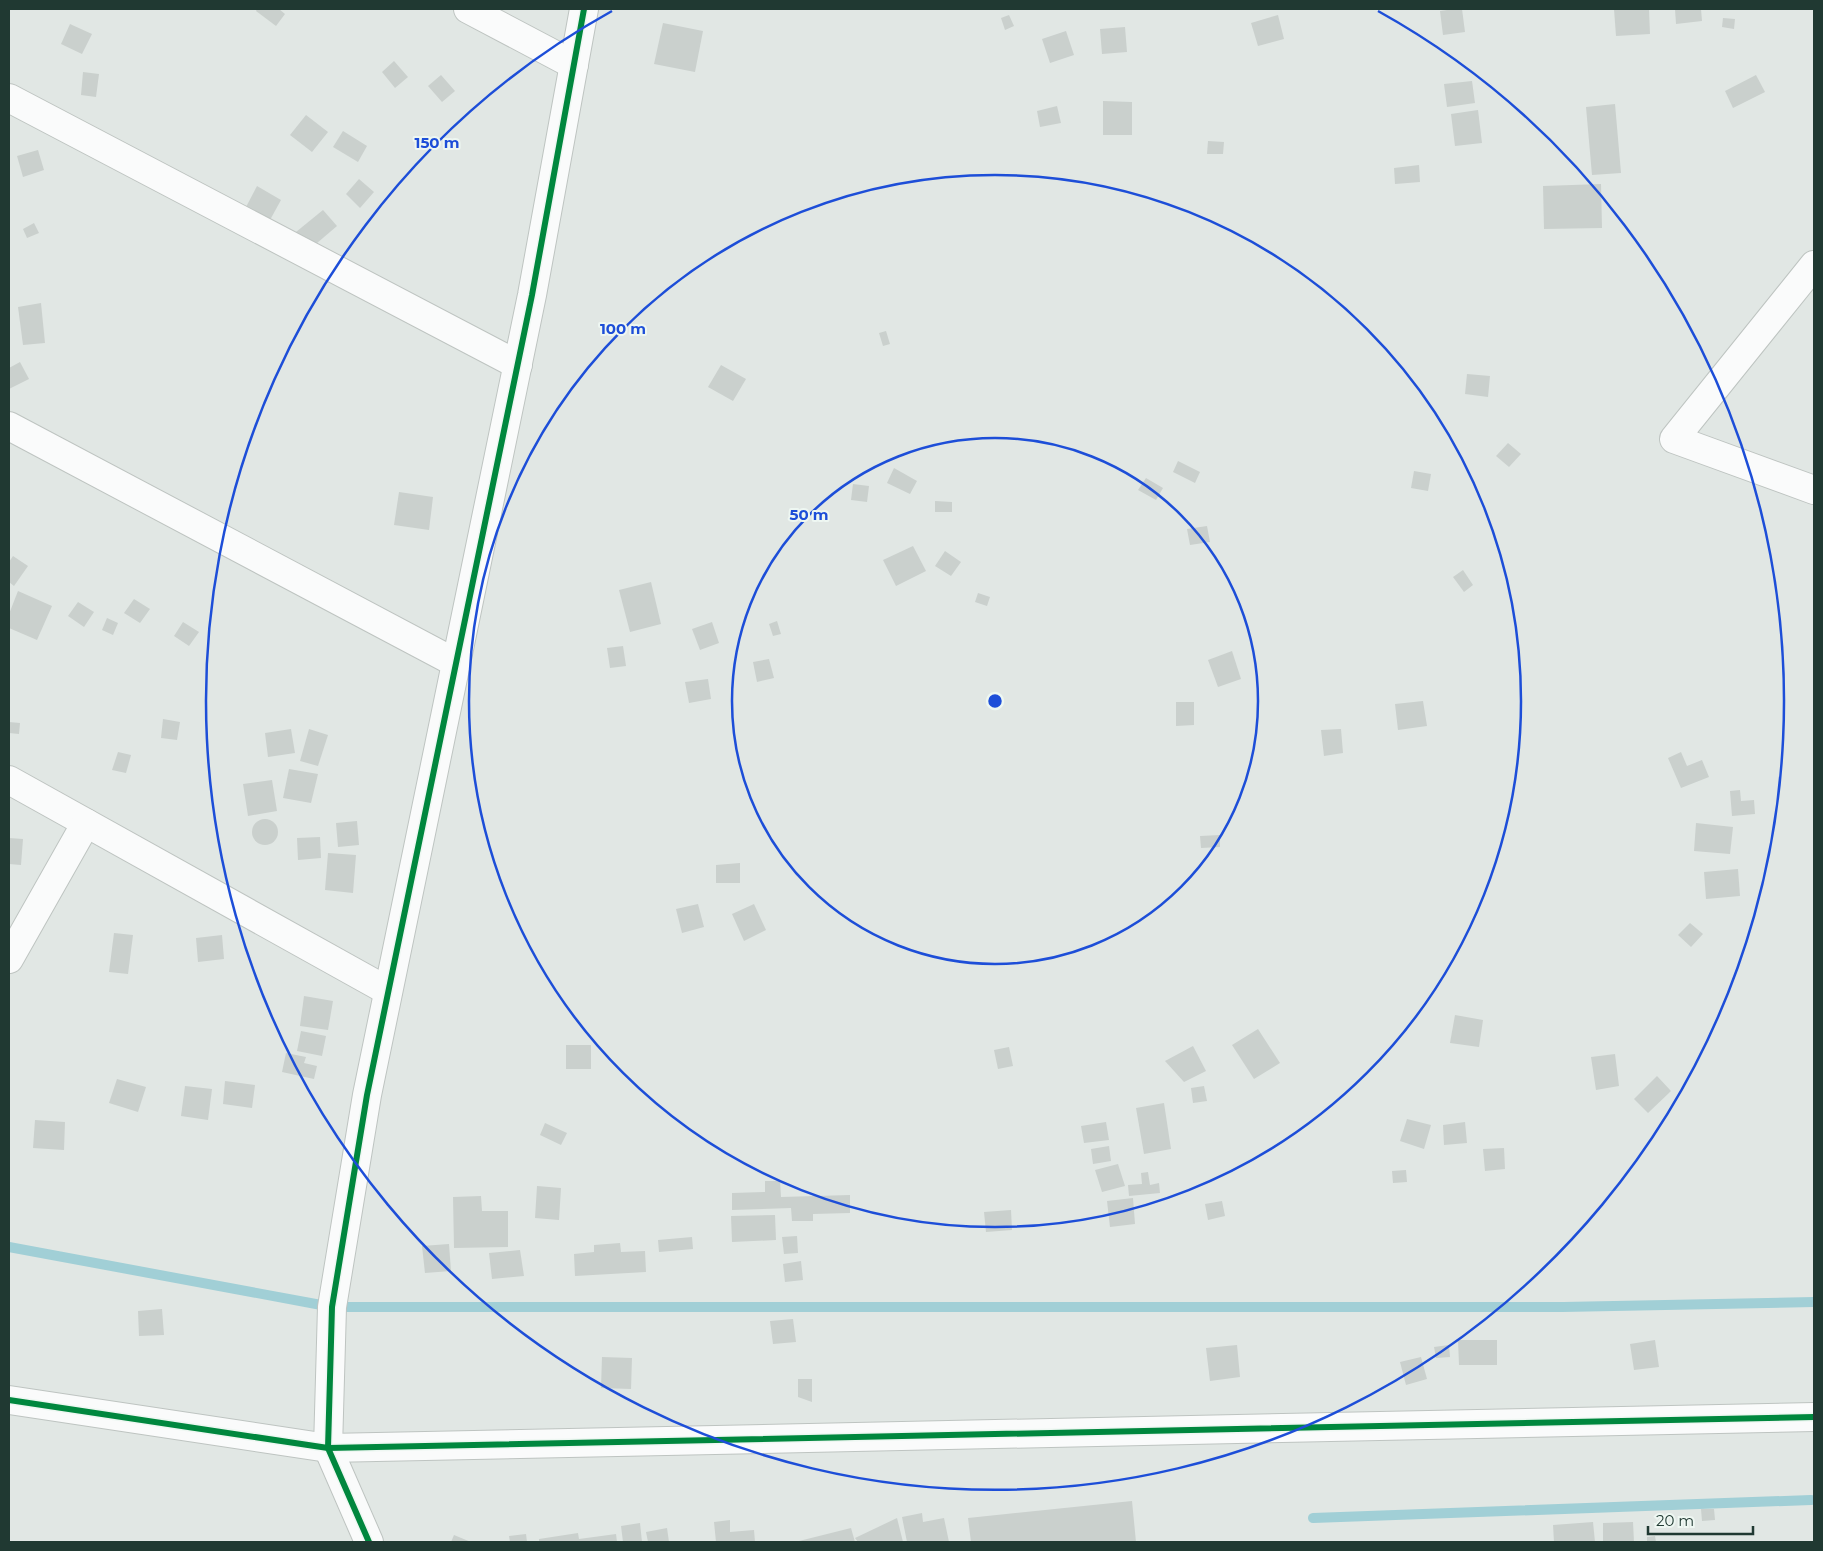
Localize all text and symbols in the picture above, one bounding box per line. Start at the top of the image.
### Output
text: 150 m [415,133,459,152]
text: 100 m [600,319,646,338]
text: 50 m [789,505,829,524]
centre of rings [986,692,1004,710]
scale bar [1648,1504,1753,1536]
text: 20 m [1656,1511,1694,1530]

